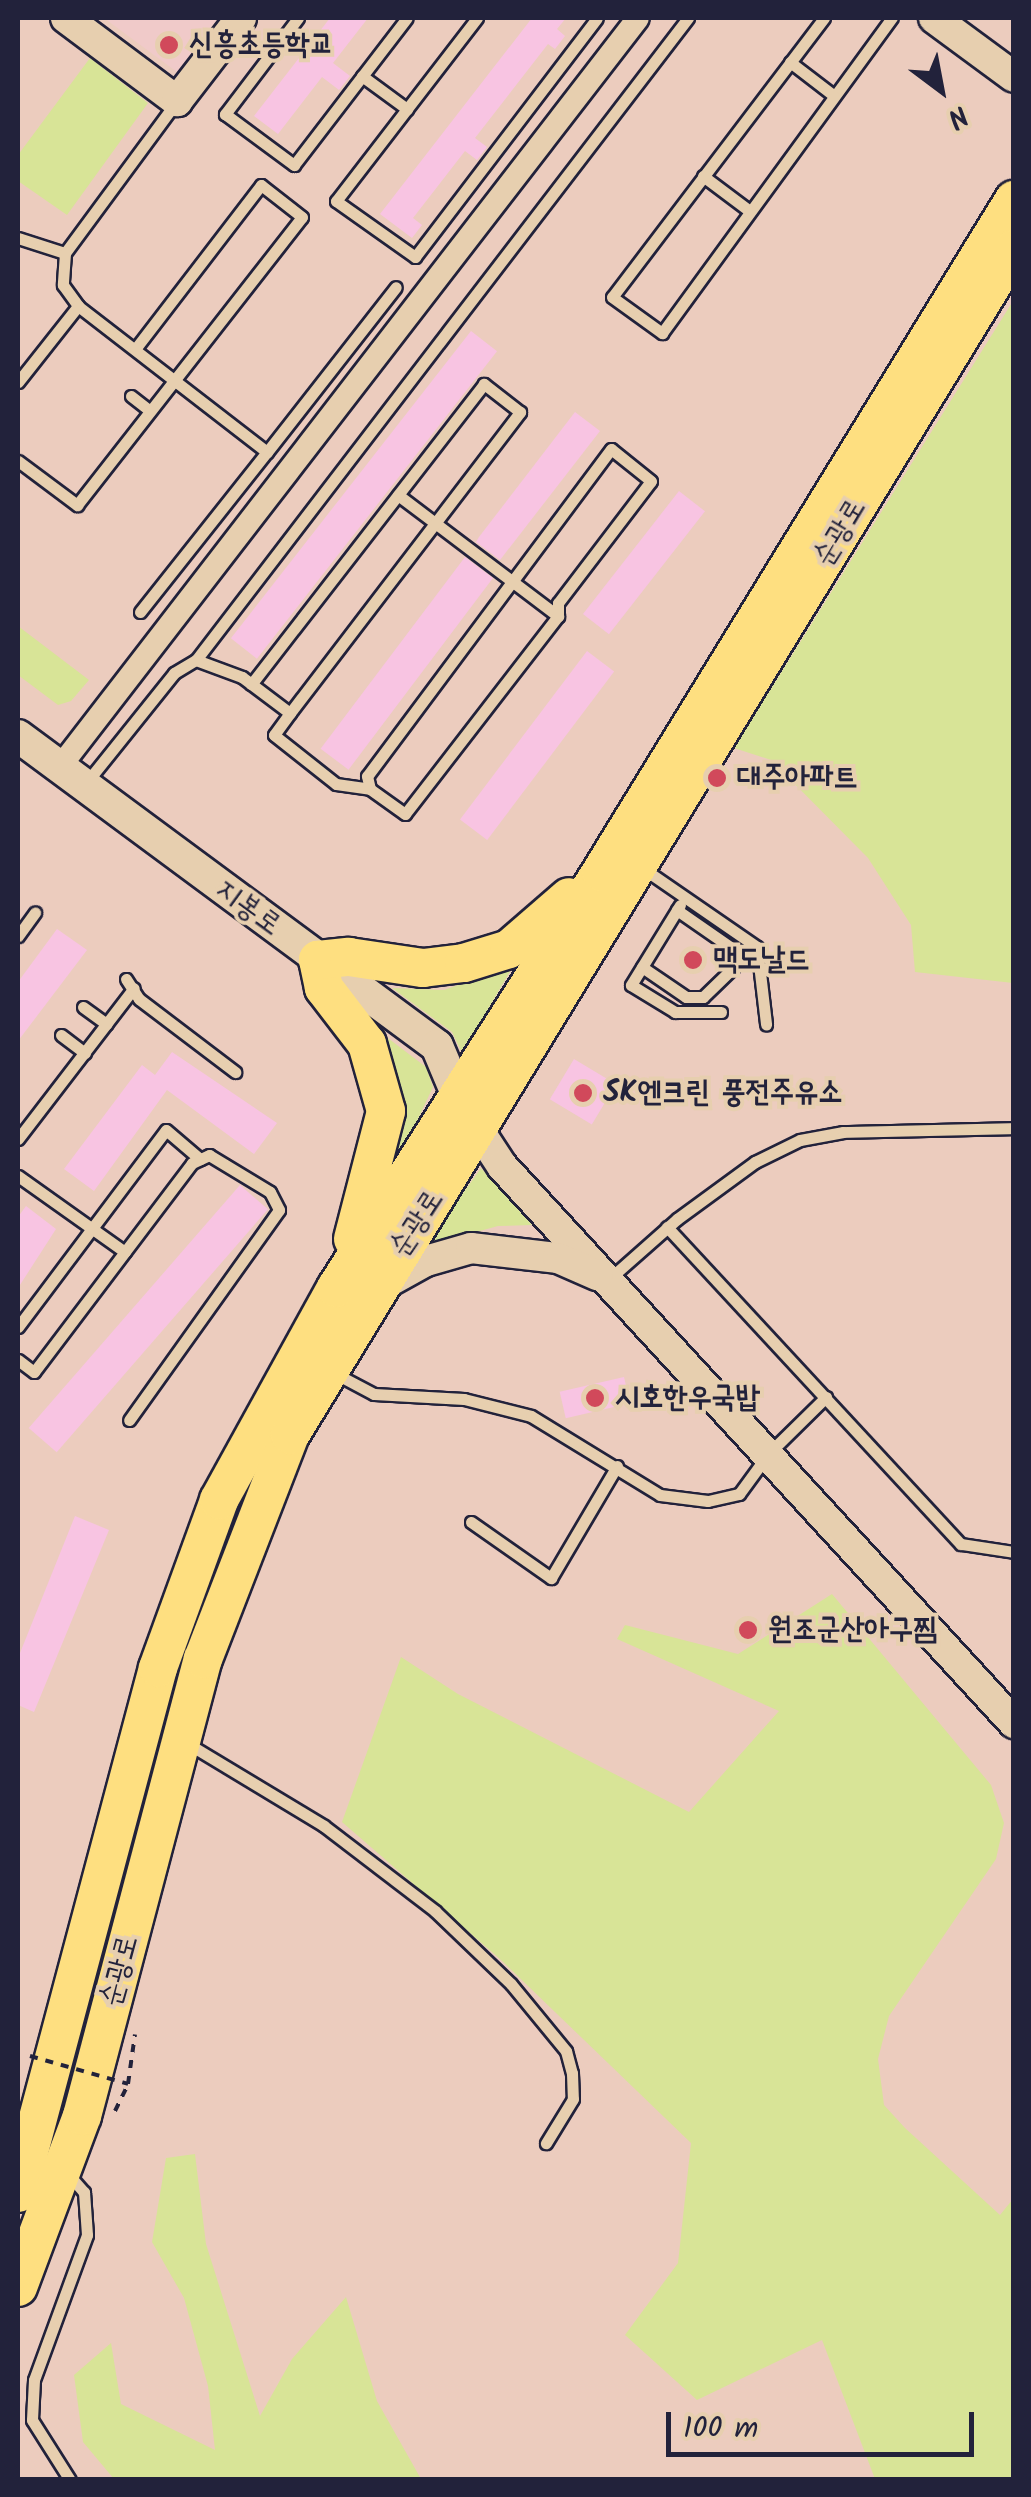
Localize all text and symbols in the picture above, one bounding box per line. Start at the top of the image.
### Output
place label: 신흥초등학교 [189,27,334,63]
marker: 신흥초등학교 [158,34,180,56]
north arrow [891,40,991,140]
text: N [938,92,977,140]
street label: 순광로 [806,493,874,573]
place label: 대주아파트 [737,760,858,796]
marker: 대주아파트 [706,767,728,789]
street label: 지봉로 [208,872,288,944]
place label: 맥도날드 [713,942,810,978]
marker: 맥도날드 [682,949,704,971]
place label: SK엔크린 풍전주유소 [603,1075,842,1111]
marker: SK엔크린 풍전주유소 [572,1082,594,1104]
street label: 순광로 [382,1184,452,1264]
place label: 시호한우국밥 [615,1380,760,1416]
marker: 시호한우국밥 [584,1387,606,1409]
place label: 원조군산아구찜 [768,1612,937,1648]
marker: 원조군산아구찜 [737,1619,759,1641]
street label: 순광로 [93,1931,147,2011]
scale bar [671,2392,978,2454]
text: 100 m [683,2405,758,2453]

